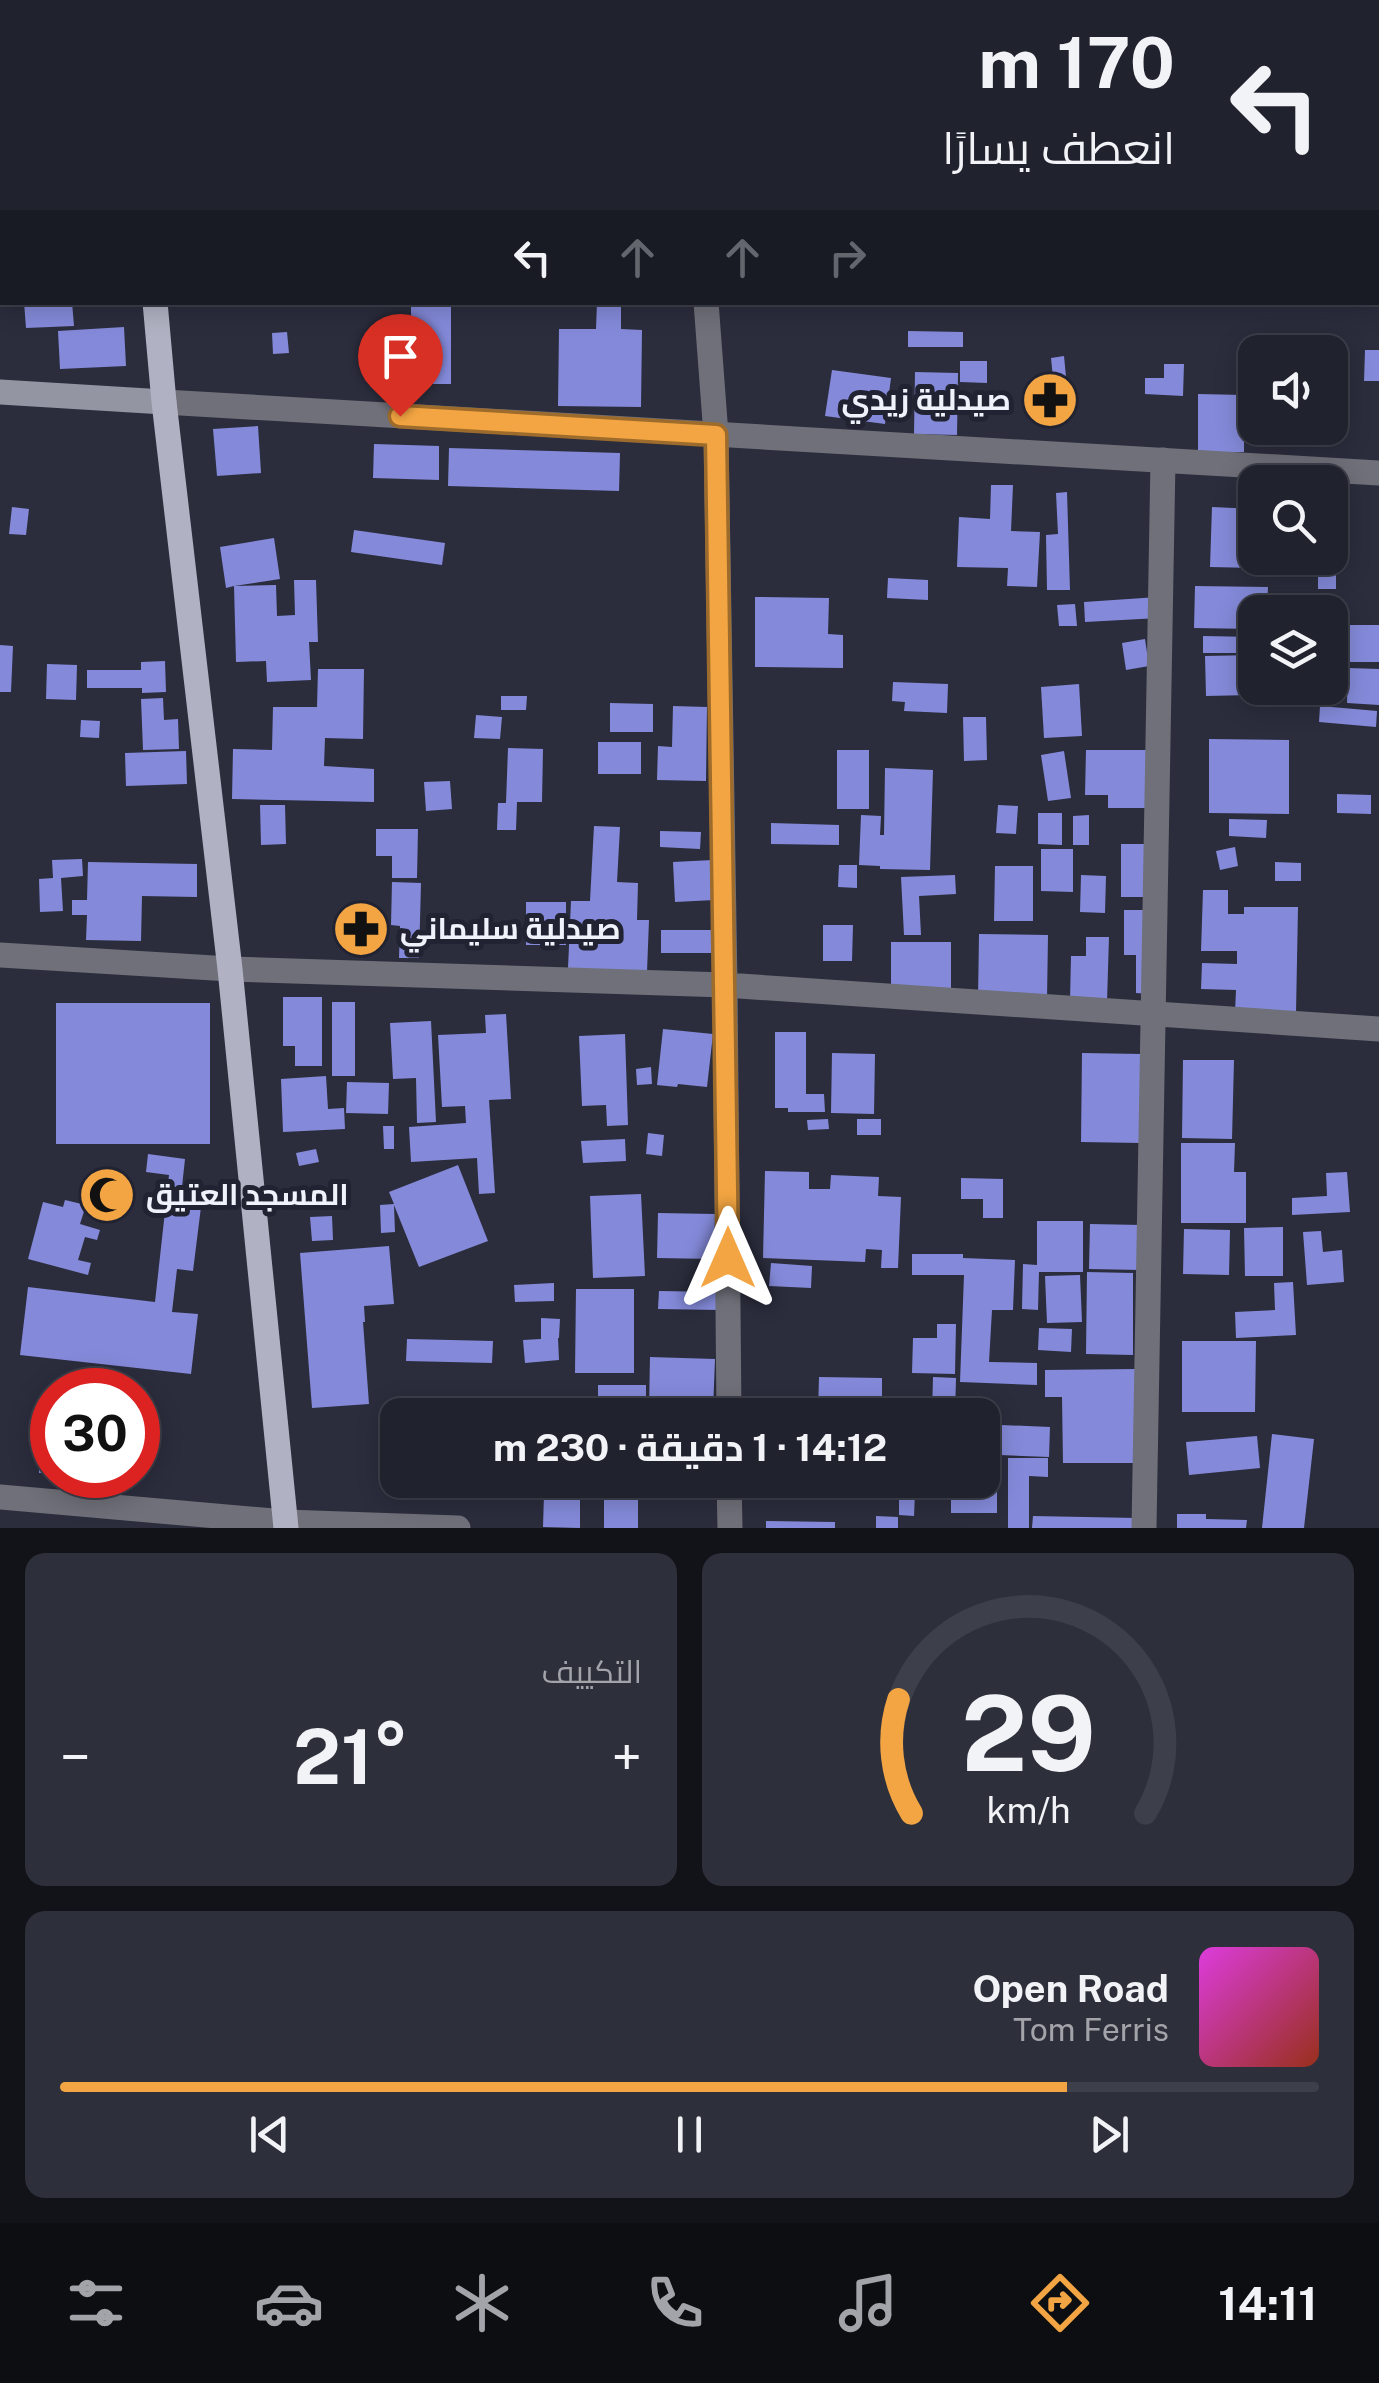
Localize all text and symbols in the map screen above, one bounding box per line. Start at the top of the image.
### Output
text: 170 m [978,21,1175,104]
icon: left [1210,40,1340,170]
text: انعطف يسارًا [942,121,1175,174]
icon: left [505,230,560,285]
icon: ahead [610,230,665,285]
icon: ahead [715,230,770,285]
icon: right [820,230,875,285]
pin [358,314,443,417]
icon: arrive [373,329,428,384]
map controls [1238,335,1348,705]
button: sound [1238,335,1348,445]
pharmacy icon: صيدلية زيدي [1020,370,1080,430]
place label: صيدلية زيدي [842,381,1011,424]
button: search [1238,465,1348,575]
button: layers [1238,595,1348,705]
pharmacy icon: صيدلية سليماني [331,899,391,959]
place label: صيدلية سليماني [400,910,621,953]
mosque icon: المسجد العتيق [77,1165,137,1225]
place label: المسجد العتيق [146,1176,349,1213]
position arrow [676,1206,780,1310]
speed limit sign: 30 [30,1368,160,1498]
text: 14:12 · 1 دقيقة · 230 m [493,1425,887,1470]
text: التكييف [542,1653,642,1690]
text: 29 [961,1672,1095,1794]
text: 21° [293,1713,409,1801]
text: − [60,1725,91,1789]
text: + [612,1725,642,1789]
text: km/h [986,1789,1070,1831]
text: Open Road [972,1966,1169,2011]
text: Tom Ferris [1013,2011,1169,2048]
icon: previous [242,2107,297,2162]
icon: pause [662,2107,717,2162]
icon: next [1082,2107,1137,2162]
icon: filters [61,2268,131,2338]
icon: car [254,2268,324,2338]
icon: climate [447,2268,517,2338]
icon: phone [640,2268,710,2338]
icon: music [833,2268,903,2338]
icon: directions [1025,2268,1095,2338]
text: 14:11 [1218,2277,1318,2330]

